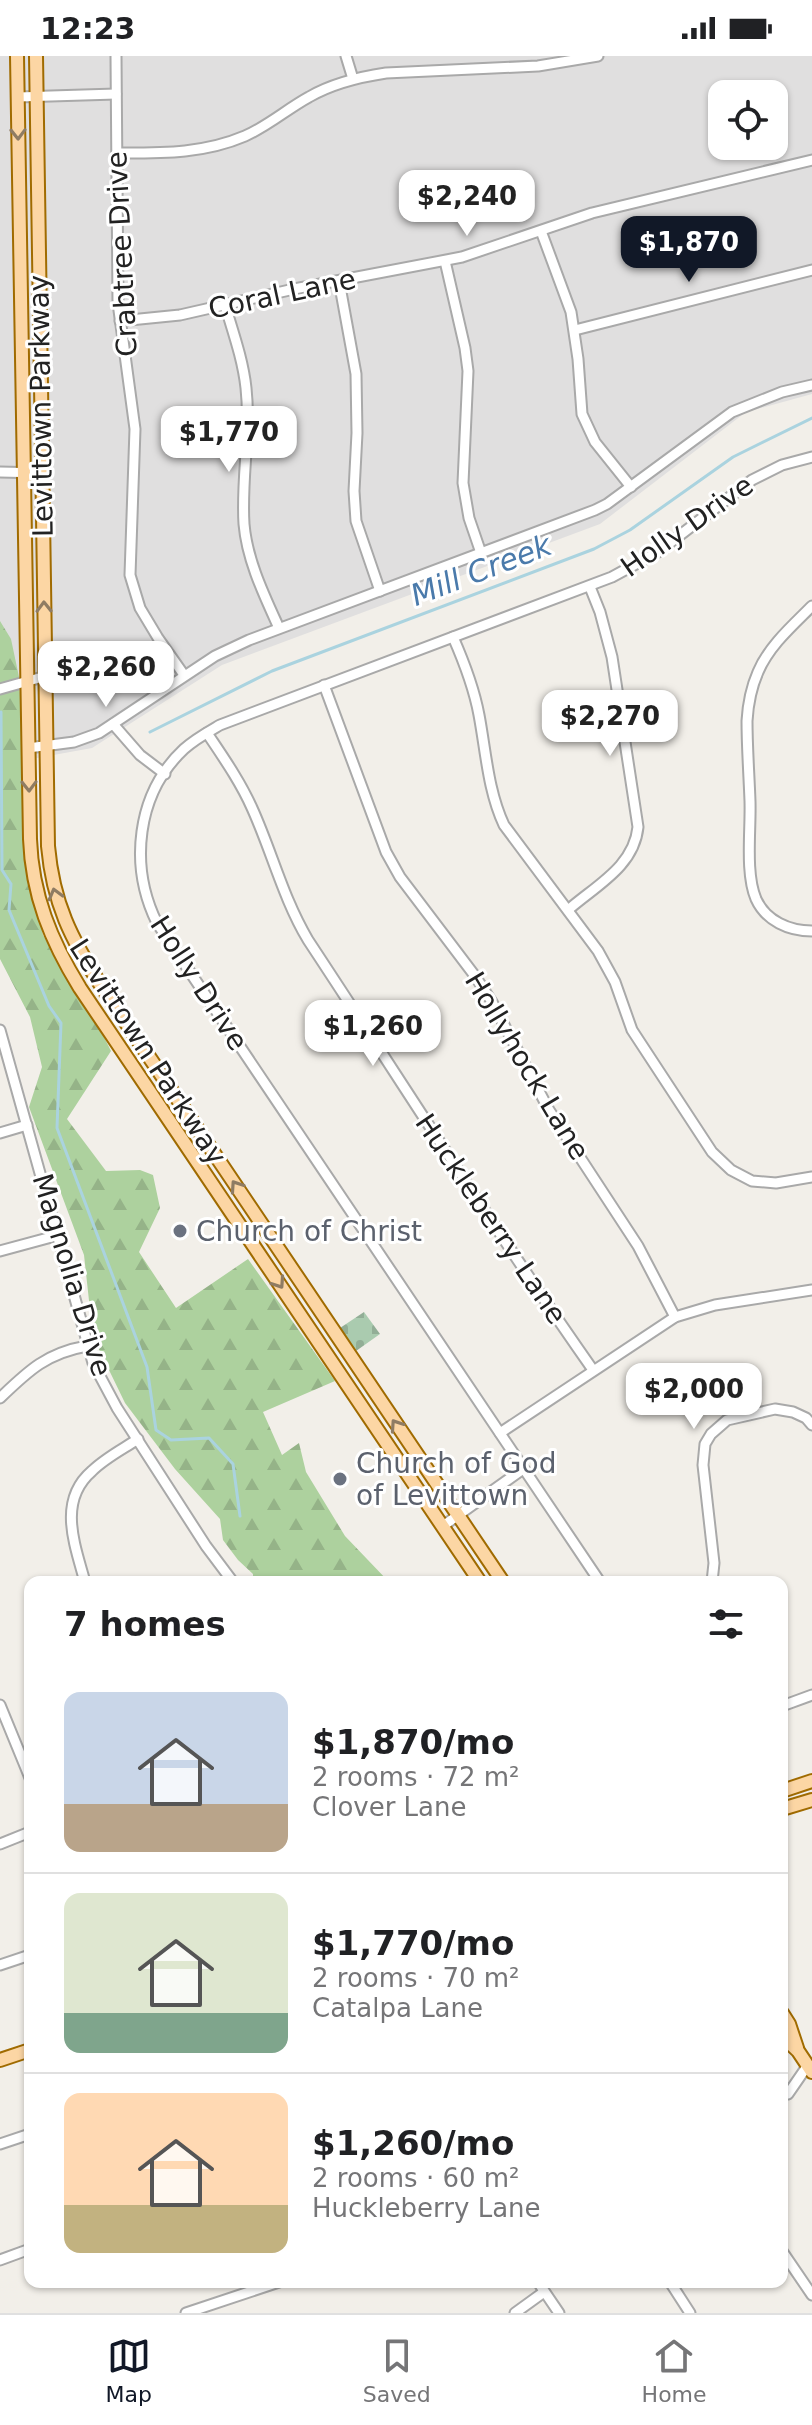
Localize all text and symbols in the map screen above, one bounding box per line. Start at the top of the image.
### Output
text: 12:23 [40,11,136,46]
map controls [708,80,788,160]
button: locate [708,80,788,160]
one-way arrow [10,128,27,141]
street label: Crabtree Drive [100,150,144,358]
pin: $2,240 [402,170,532,238]
text: $2,240 [417,181,517,211]
pin: $1,870 [624,216,754,284]
text: $1,870 [639,227,739,257]
street label: Coral Lane [205,262,359,326]
street label: Levittown Parkway [22,274,60,538]
pin: $1,770 [164,406,294,474]
text: $1,770 [179,417,279,447]
street label: Holly Drive [615,468,759,584]
water label: Mill Creek [406,527,558,613]
one-way arrow [36,600,53,613]
pin: $2,260 [41,641,171,709]
text: $2,260 [56,652,156,682]
pin: $2,270 [545,690,675,758]
text: $2,270 [560,701,660,731]
one-way arrow [20,780,38,793]
one-way arrow [48,888,65,902]
street label: Holly Drive [143,909,255,1057]
street label: Levittown Parkway [63,933,233,1171]
street label: Hollyhock Lane [458,966,596,1166]
pin: $1,260 [308,1000,438,1068]
text: $1,260 [323,1011,423,1041]
street label: Huckleberry Lane [408,1108,574,1330]
street label: Magnolia Drive [25,1170,119,1380]
one-way arrow [230,1180,245,1194]
place label: Church of Christ [196,1215,422,1248]
marker: Church of Christ [171,1222,189,1240]
one-way arrow [269,1274,284,1288]
pin: $2,000 [629,1363,759,1431]
text: $2,000 [644,1374,744,1404]
one-way arrow [391,1419,406,1433]
place label: Church of God of Levittown [356,1447,556,1512]
marker: Church of God of Levittown [331,1470,349,1488]
icon: filters [704,1602,748,1646]
text: 7 homes [64,1604,226,1644]
text: $1,870/mo [312,1722,514,1762]
icon: home [128,1724,224,1820]
text: 2 rooms · 72 m² [312,1762,520,1792]
text: Clover Lane [312,1792,467,1822]
text: $1,770/mo [312,1923,514,1963]
icon: home [128,1925,224,2021]
text: 2 rooms · 70 m² [312,1963,520,1993]
text: Catalpa Lane [312,1993,483,2023]
text: $1,260/mo [312,2123,514,2163]
icon: home [128,2125,224,2221]
text: 2 rooms · 60 m² [312,2163,520,2193]
text: Huckleberry Lane [312,2193,541,2223]
tab: Map [105,2334,152,2407]
tab: Saved [363,2334,431,2407]
tab: Home [642,2334,707,2407]

